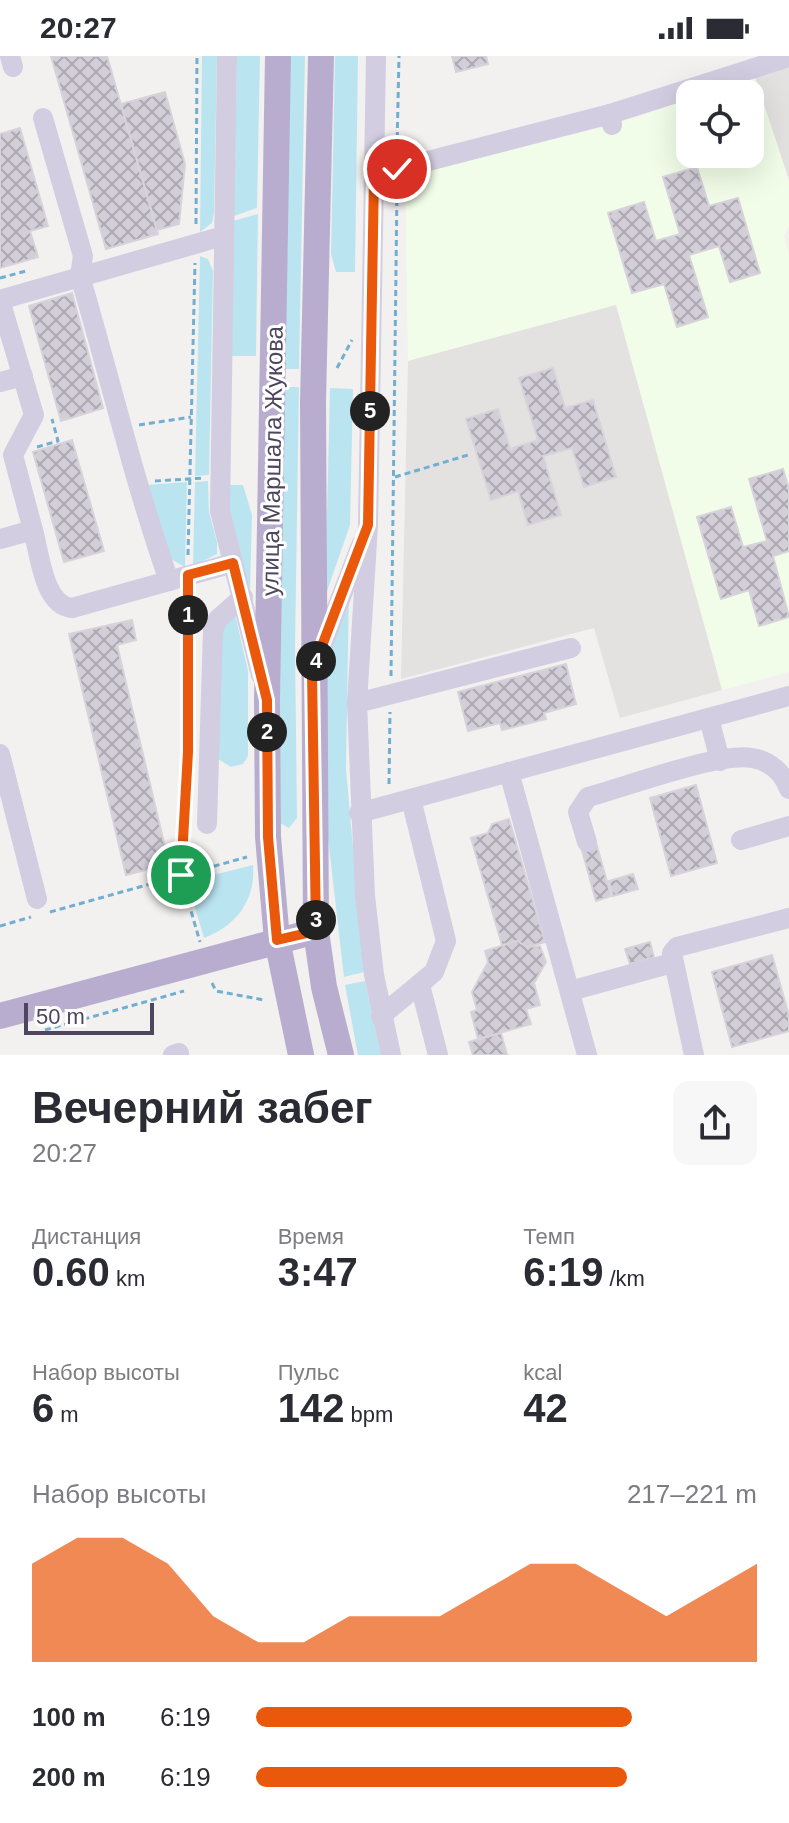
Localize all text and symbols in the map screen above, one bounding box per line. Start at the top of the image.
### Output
text: 20:27 [40,11,117,44]
map controls [676,80,764,168]
button: locate [676,80,764,168]
pin [363,135,431,203]
icon: check [375,147,419,191]
street label: улица Маршала Жукова [256,325,288,596]
pin: 5 [350,391,390,431]
text: 5 [364,398,376,423]
pin: 1 [168,595,208,635]
text: 1 [182,602,194,627]
pin: 4 [296,641,336,681]
text: 4 [310,648,322,673]
pin: 2 [247,712,287,752]
text: 2 [261,719,273,744]
pin [147,841,215,909]
icon: arrive [159,853,203,897]
pin: 3 [296,900,336,940]
text: 3 [310,907,322,932]
scale bar [24,999,154,1035]
text: 50 m [36,1004,85,1029]
button: share [673,1081,757,1165]
text: Вечерний забег [32,1083,373,1132]
text: 20:27 [32,1138,97,1168]
text: Дистанция [32,1224,141,1249]
text: Время [278,1224,344,1249]
text: Темп [523,1224,575,1249]
text: 0.60 [32,1250,110,1294]
text: 3:47 [278,1250,358,1294]
text: 6:19 [523,1250,603,1294]
text: km [110,1266,145,1291]
text: /km [603,1266,645,1291]
text: Набор высоты [32,1360,180,1385]
text: Пульс [278,1360,339,1385]
text: kcal [523,1360,562,1385]
text: 6 [32,1386,54,1430]
text: 142 [278,1386,344,1430]
text: 42 [523,1386,568,1430]
text: m [54,1402,79,1427]
text: bpm [344,1402,393,1427]
text: Набор высоты [32,1479,207,1509]
text: 217–221 m [627,1479,757,1509]
text: 100 m [32,1702,106,1732]
text: 6:19 [160,1702,211,1732]
text: 200 m [32,1762,106,1792]
text: 6:19 [160,1762,211,1792]

